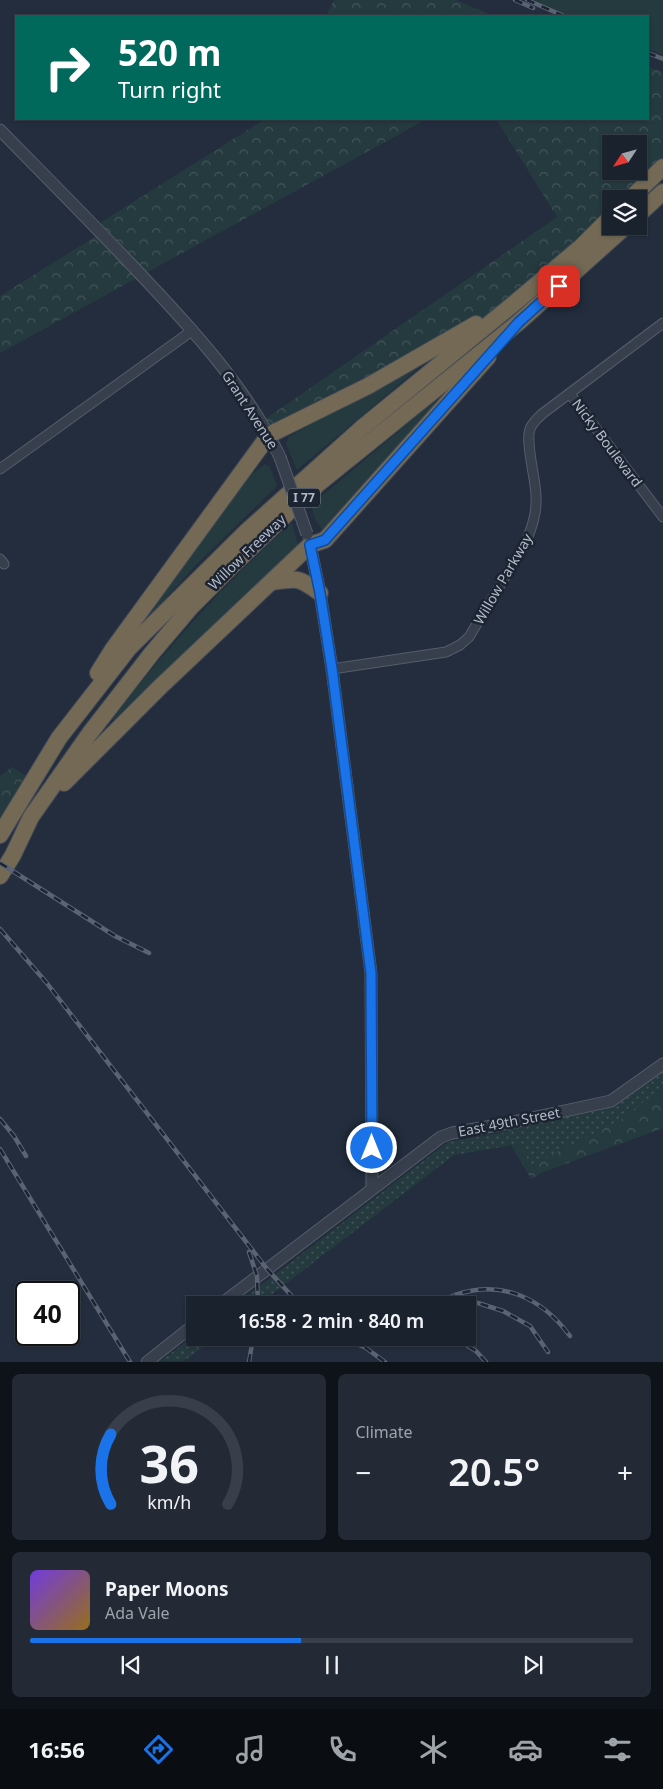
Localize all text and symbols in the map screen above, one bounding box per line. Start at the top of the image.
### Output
text: 520 m [118,29,221,76]
icon: right [35,35,100,100]
text: Turn right [118,74,221,104]
north arrow [602,135,648,180]
map controls [602,135,647,235]
button: layers [602,190,647,235]
pin [538,265,580,307]
icon: arrive [545,272,573,300]
street label: Grant Avenue [218,367,283,453]
street label: Nicky Boulevard [568,395,647,491]
road number: I 77 [288,488,320,508]
street label: Willow Freeway [204,509,290,594]
street label: Willow Parkway [469,529,537,628]
street label: East 49th Street [456,1102,562,1141]
position arrow [345,1121,397,1173]
speed limit sign: 40 [15,1281,80,1346]
text: 16:58 · 2 min · 840 m [238,1308,424,1334]
text: Climate [356,1421,413,1443]
text: 36 [139,1427,199,1498]
text: 20.5° [448,1445,540,1497]
text: − [356,1453,372,1491]
text: + [617,1453,633,1491]
text: km/h [147,1490,191,1514]
text: Paper Moons [105,1576,229,1602]
text: Ada Vale [105,1602,170,1624]
icon: previous [117,1651,145,1679]
icon: pause [318,1651,346,1679]
icon: next [519,1651,547,1679]
icon: directions [141,1732,176,1767]
icon: music [233,1732,268,1767]
icon: phone [325,1732,360,1767]
icon: climate [416,1732,451,1767]
icon: car [508,1732,543,1767]
icon: filters [600,1732,635,1767]
text: 16:56 [28,1734,85,1764]

